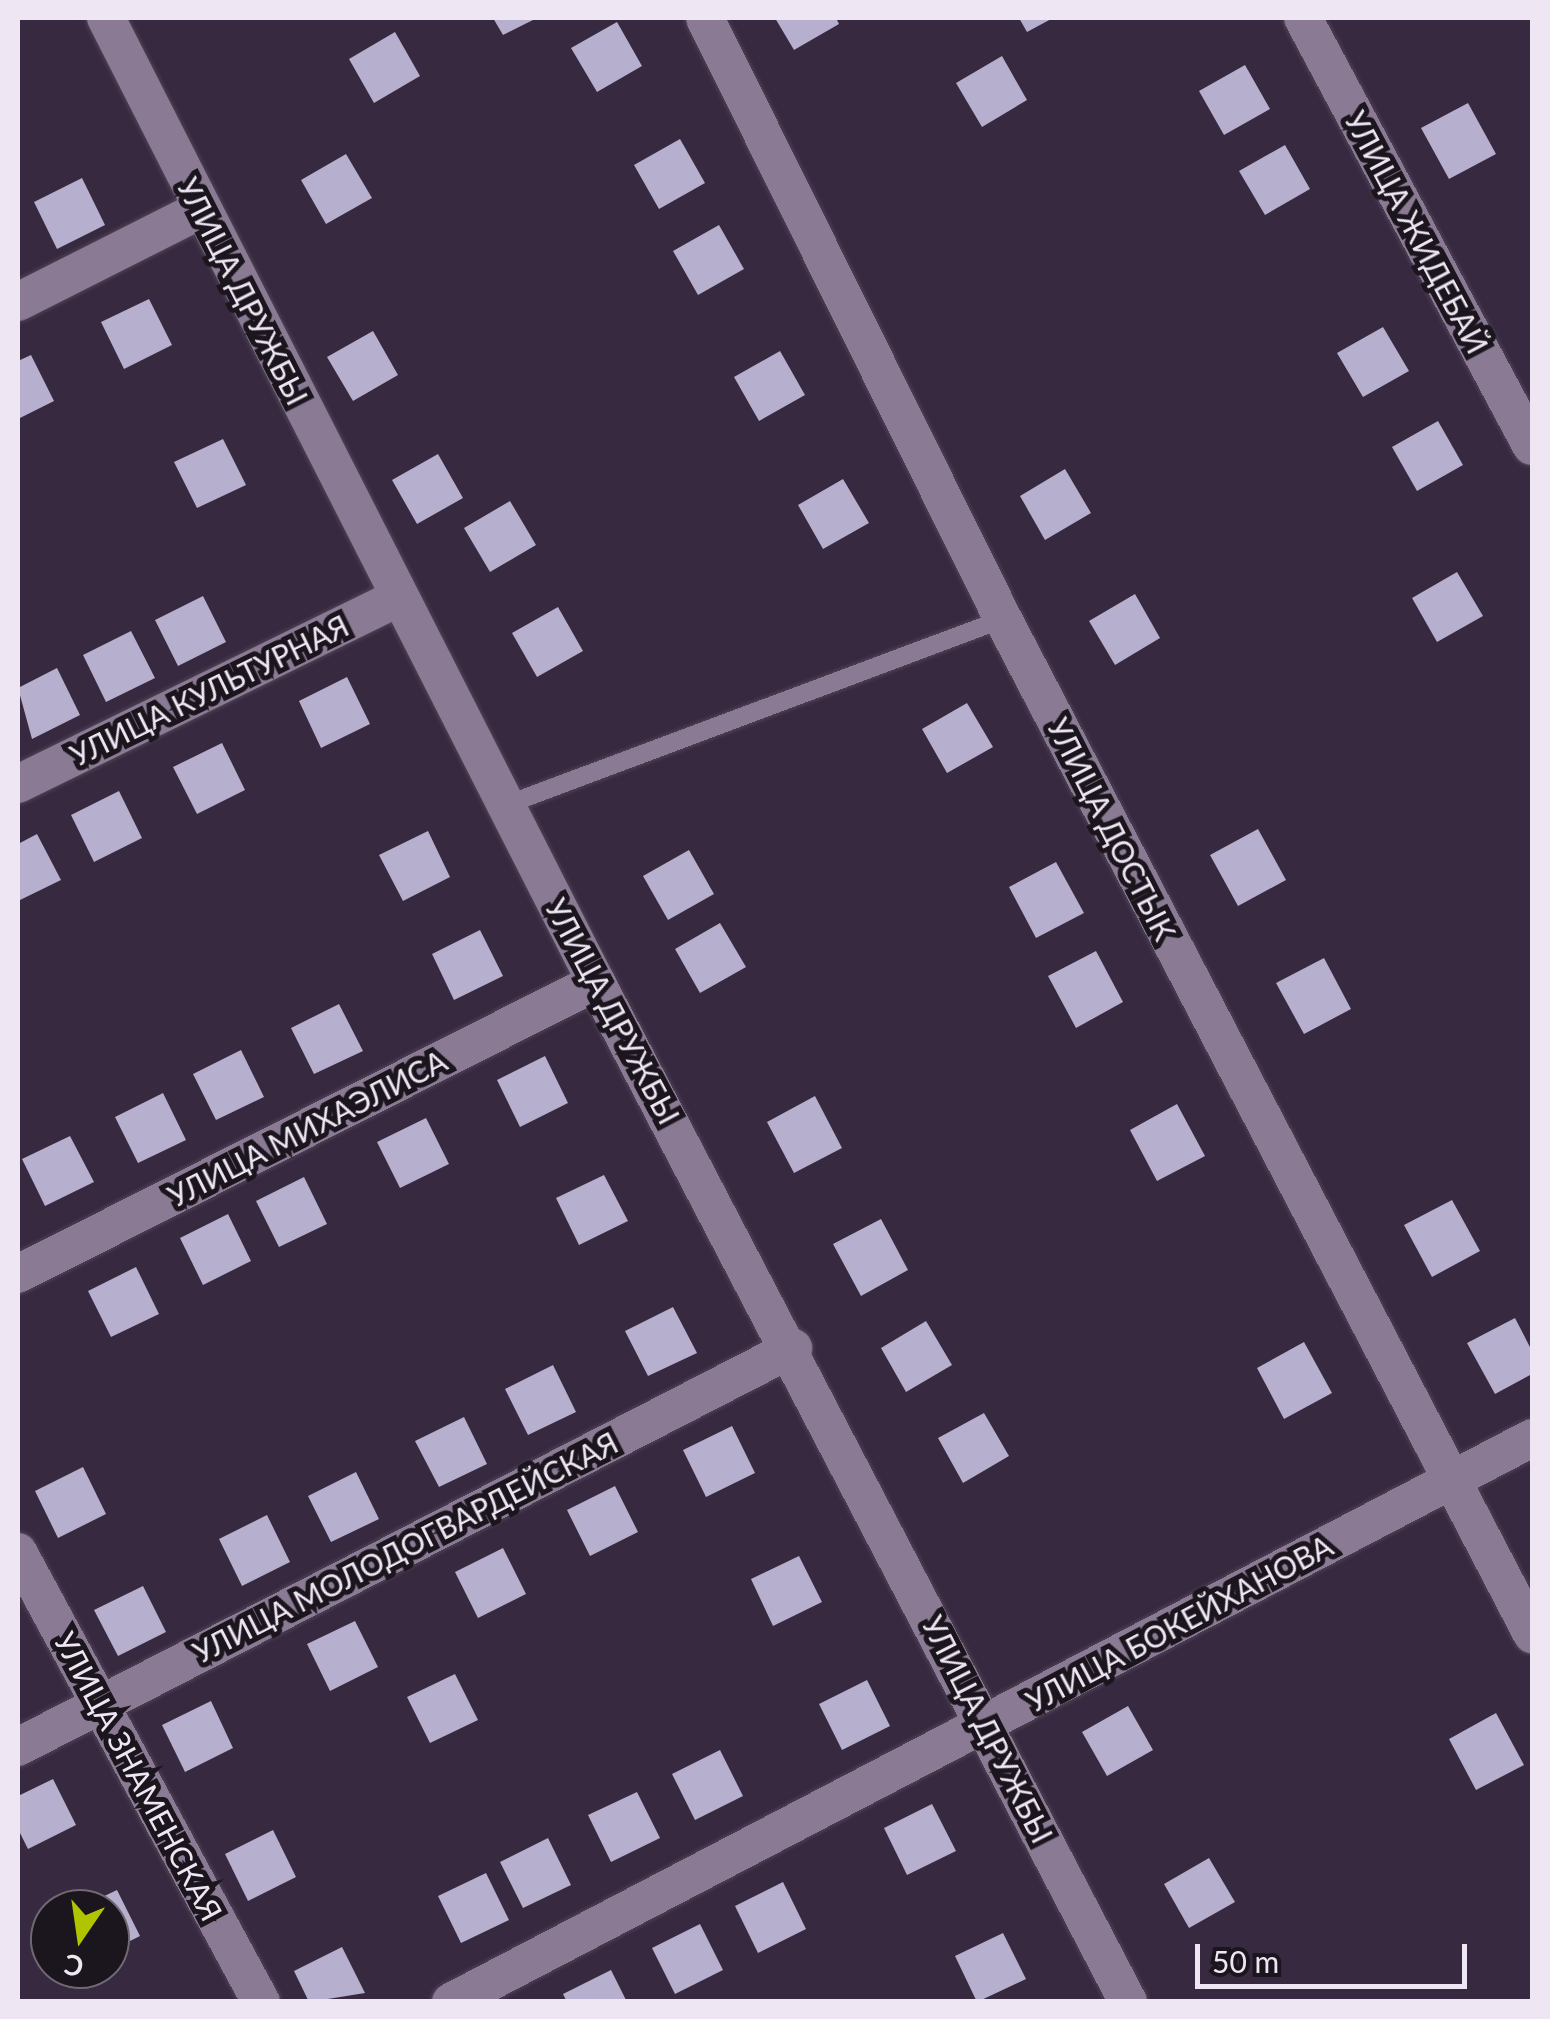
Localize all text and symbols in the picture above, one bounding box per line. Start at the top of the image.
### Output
street label: УЛИЦА ЖИДЕБАЙ [1338,105,1496,359]
street label: УЛИЦА ДРУЖБЫ [170,171,316,411]
street label: УЛИЦА КУЛЬТУРНАЯ [64,607,354,773]
street label: УЛИЦА ДОСТЫК [1040,712,1184,946]
street label: УЛИЦА ДРУЖБЫ [538,892,688,1130]
street label: УЛИЦА МИХАЭЛИСА [162,1042,452,1214]
street label: УЛИЦА МОЛОДОГВАРДЕЙСКАЯ [187,1424,623,1670]
street label: УЛИЦА БОКЕЙХАНОВА [1020,1527,1338,1719]
street label: УЛИЦА ДРУЖБЫ [915,1609,1061,1849]
street label: УЛИЦА ЗНАМЕНСКАЯ [48,1625,230,1927]
north arrow [30,1889,130,1989]
scale bar [1200,1924,1472,1986]
text: 50 m [1212,1943,1279,1979]
text: С [61,1948,87,1985]

